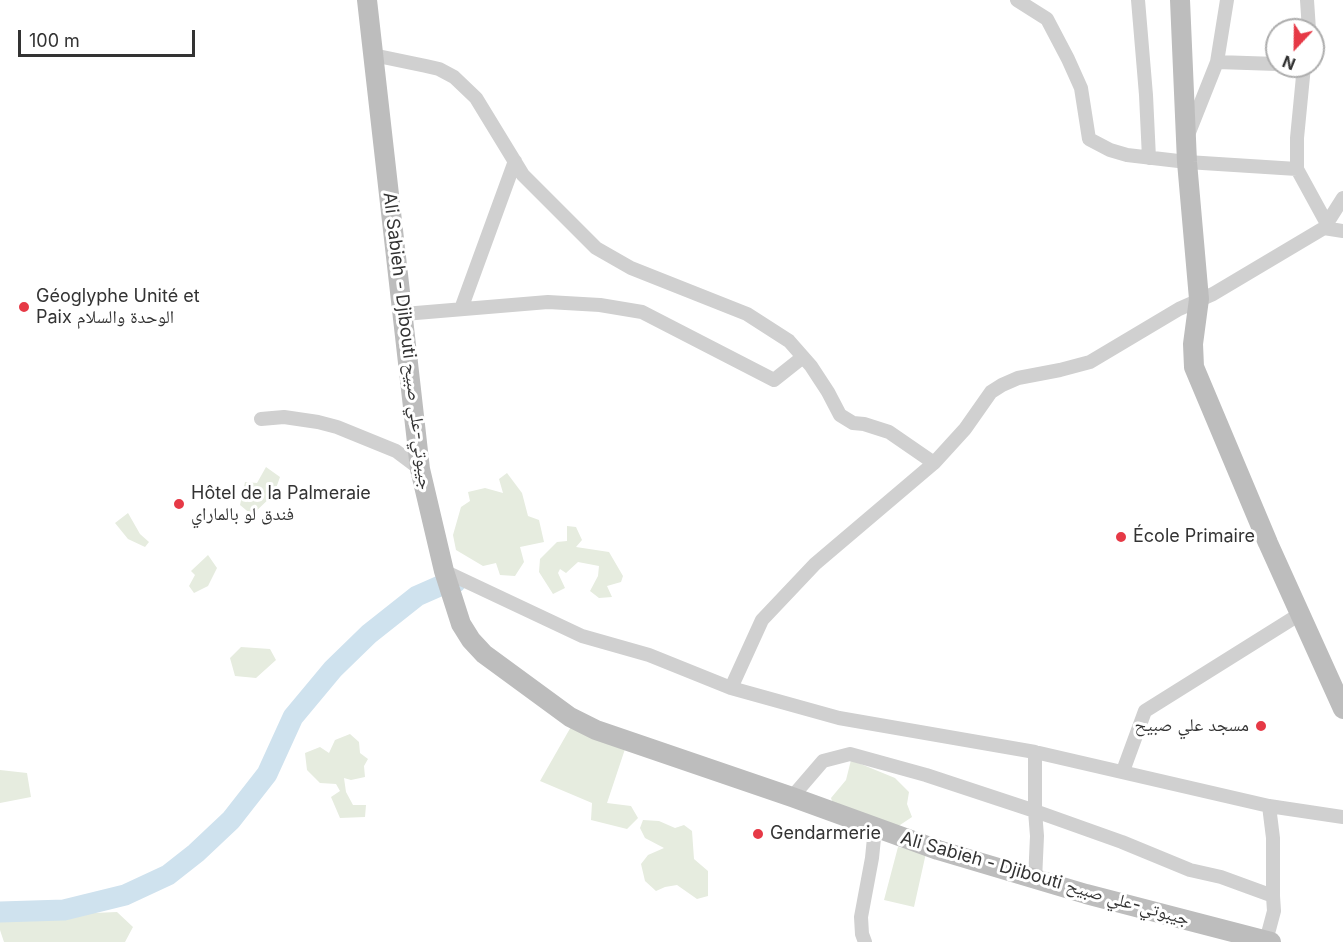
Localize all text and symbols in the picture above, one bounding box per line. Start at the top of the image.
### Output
scale bar [21,18,198,56]
north arrow [1265,18,1325,78]
text: 100 m [29,30,80,51]
text: N [1280,51,1298,74]
street label: Ali Sabieh - Djibouti جيبوتي-علي صبيح [378,191,436,491]
place label: Géoglyphe Unité et Paix الوحدة والسلام [36,286,200,328]
marker: Géoglyphe Unité et Paix الوحدة والسلام [17,300,31,314]
place label: Hôtel de la Palmeraie فندق لو بالماراي [191,483,371,526]
marker: Hôtel de la Palmeraie فندق لو بالماراي [172,497,186,511]
place label: École Primaire [1133,526,1255,548]
marker: École Primaire [1114,530,1128,544]
place label: مسجد علي صبيح [1134,715,1249,737]
marker: مسجد علي صبيح [1254,719,1268,733]
place label: Gendarmerie [770,823,881,845]
marker: Gendarmerie [751,827,765,841]
street label: Ali Sabieh - Djibouti جيبوتي-علي صبيح [898,827,1192,931]

